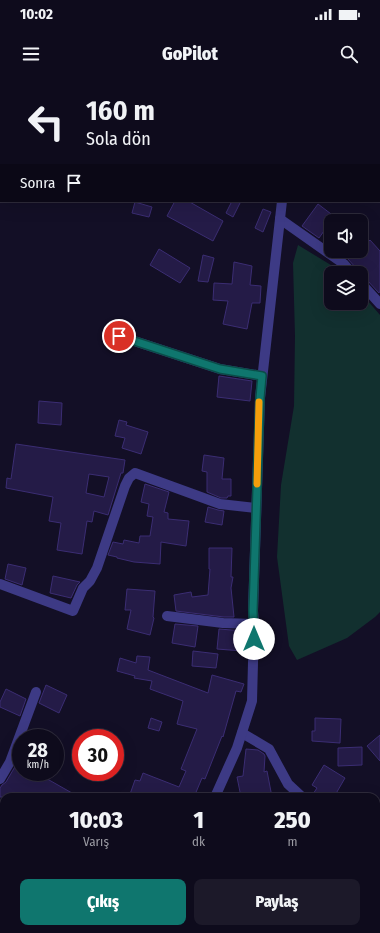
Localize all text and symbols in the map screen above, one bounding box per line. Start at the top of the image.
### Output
text: 10:02 [20,5,53,23]
icon: menu [20,43,42,65]
text: GoPilot [162,43,218,65]
icon: search [338,43,360,65]
text: 160 m [86,94,155,127]
icon: left [20,96,72,148]
text: Sola dön [86,128,151,150]
icon: arrive [63,172,85,194]
text: Sonra [20,174,55,192]
map controls [324,214,368,310]
button: sound [324,214,368,258]
button: layers [324,266,368,310]
pin [102,319,136,353]
icon: arrive [108,325,130,347]
position arrow [233,618,275,660]
speed limit sign: 30 [72,729,124,781]
text: 28 [28,738,48,762]
text: km/h [27,759,49,771]
text: 10:03 [69,806,123,834]
text: 1 [193,806,204,834]
text: 250 [274,806,311,834]
text: Varış [83,834,109,849]
text: dk [192,834,205,849]
text: m [288,834,298,849]
button: Çıkış [20,879,186,925]
button: Paylaş [194,879,360,925]

